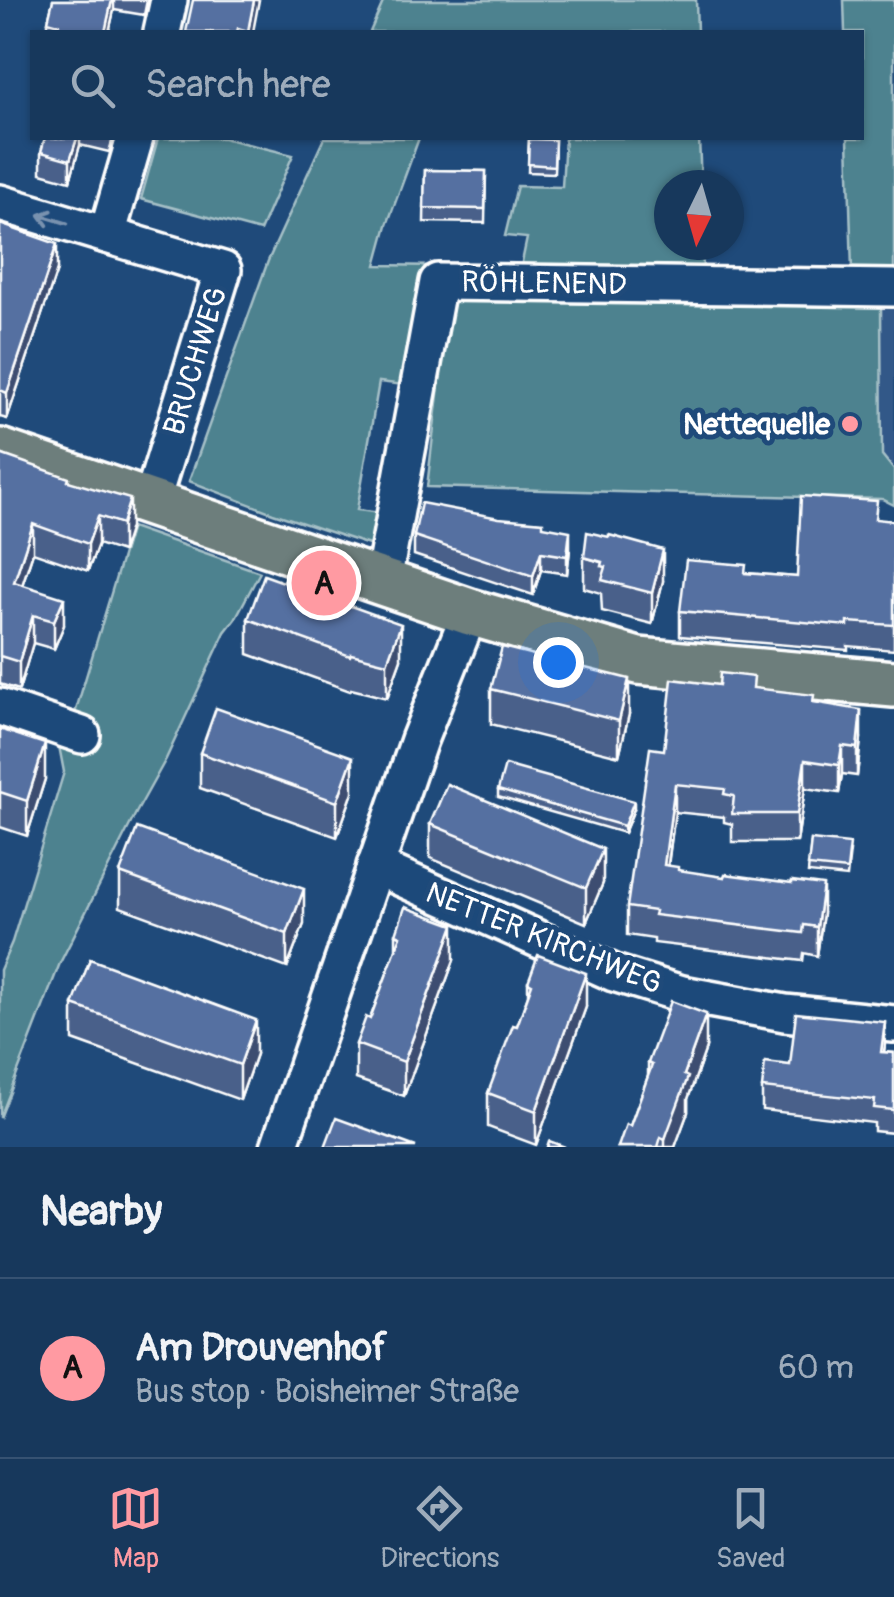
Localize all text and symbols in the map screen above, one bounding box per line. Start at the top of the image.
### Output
search box [30,30,864,140]
icon: search [65,58,120,113]
text: Search here [145,61,331,109]
north arrow [654,170,744,260]
one-way arrow [38,209,70,227]
street label: RÖHLENEND [461,264,627,303]
street label: BRUCHWEG [155,283,236,440]
place label: Nettequelle [683,406,831,443]
marker: Nettequelle [839,413,861,435]
pin: A [292,546,356,620]
your location [533,637,584,688]
street label: NETTER KIRCHWEG [420,874,667,1003]
text: Nearby [40,1186,162,1238]
text: Am Drouvenhof [135,1324,387,1372]
text: A [62,1348,83,1388]
text: 60 m [778,1348,854,1388]
text: Bus stop · Boisheimer Straße [135,1372,519,1412]
tab: Map [108,1481,163,1576]
tab: Directions [380,1481,499,1576]
tab: Saved [716,1481,786,1576]

